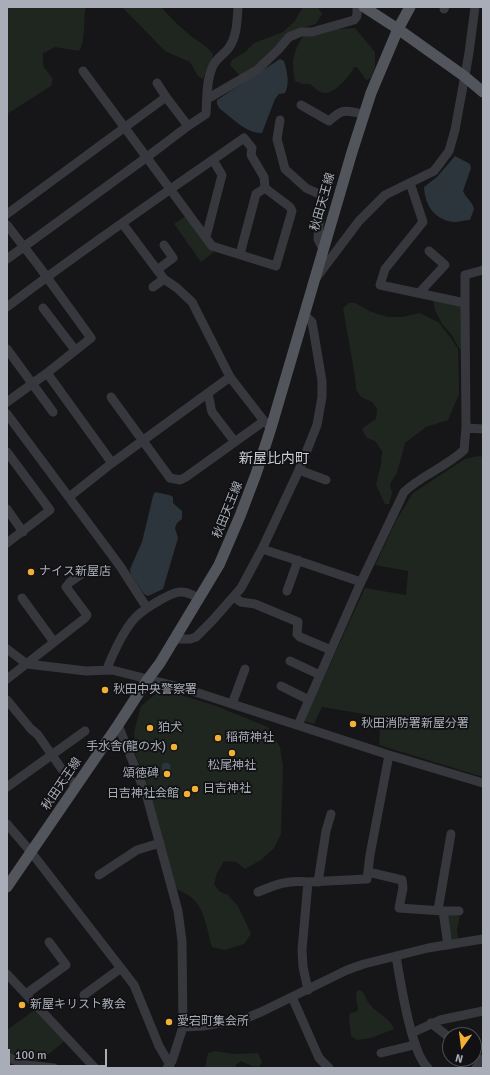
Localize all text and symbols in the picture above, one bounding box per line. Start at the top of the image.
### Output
street label: 秋田天王線 [308,171,338,233]
district label: 新屋比内町 [239,451,309,467]
street label: 秋田天王線 [210,479,246,541]
place label: ナイス新屋店 [39,565,111,579]
marker: ナイス新屋店 [26,567,36,577]
place label: 秋田中央警察署 [113,683,197,697]
marker: 秋田中央警察署 [100,685,110,695]
place label: 秋田消防署新屋分署 [361,717,469,731]
marker: 秋田消防署新屋分署 [348,719,358,729]
place label: 狛犬 [158,721,182,735]
marker: 狛犬 [145,723,155,733]
place label: 稲荷神社 [226,731,274,745]
marker: 稲荷神社 [213,733,223,743]
place label: 手水舎(龍の水) [86,740,166,754]
marker: 手水舎(龍の水) [169,742,179,752]
marker: 松尾神社 [227,748,237,758]
street label: 秋田天王線 [39,755,85,813]
place label: 松尾神社 [208,759,256,773]
place label: 頌徳碑 [123,767,159,781]
marker: 頌徳碑 [162,769,172,779]
place label: 日吉神社 [203,782,251,796]
marker: 日吉神社 [190,784,200,794]
place label: 日吉神社会館 [107,787,179,801]
marker: 日吉神社会館 [182,789,192,799]
place label: 新屋キリスト教会 [30,998,126,1012]
marker: 新屋キリスト教会 [17,1000,27,1010]
place label: 愛宕町集会所 [177,1015,249,1029]
marker: 愛宕町集会所 [164,1017,174,1027]
north arrow [442,1027,482,1067]
scale bar [10,1041,109,1067]
text: 100 m [15,1048,47,1063]
text: N [454,1051,465,1065]

